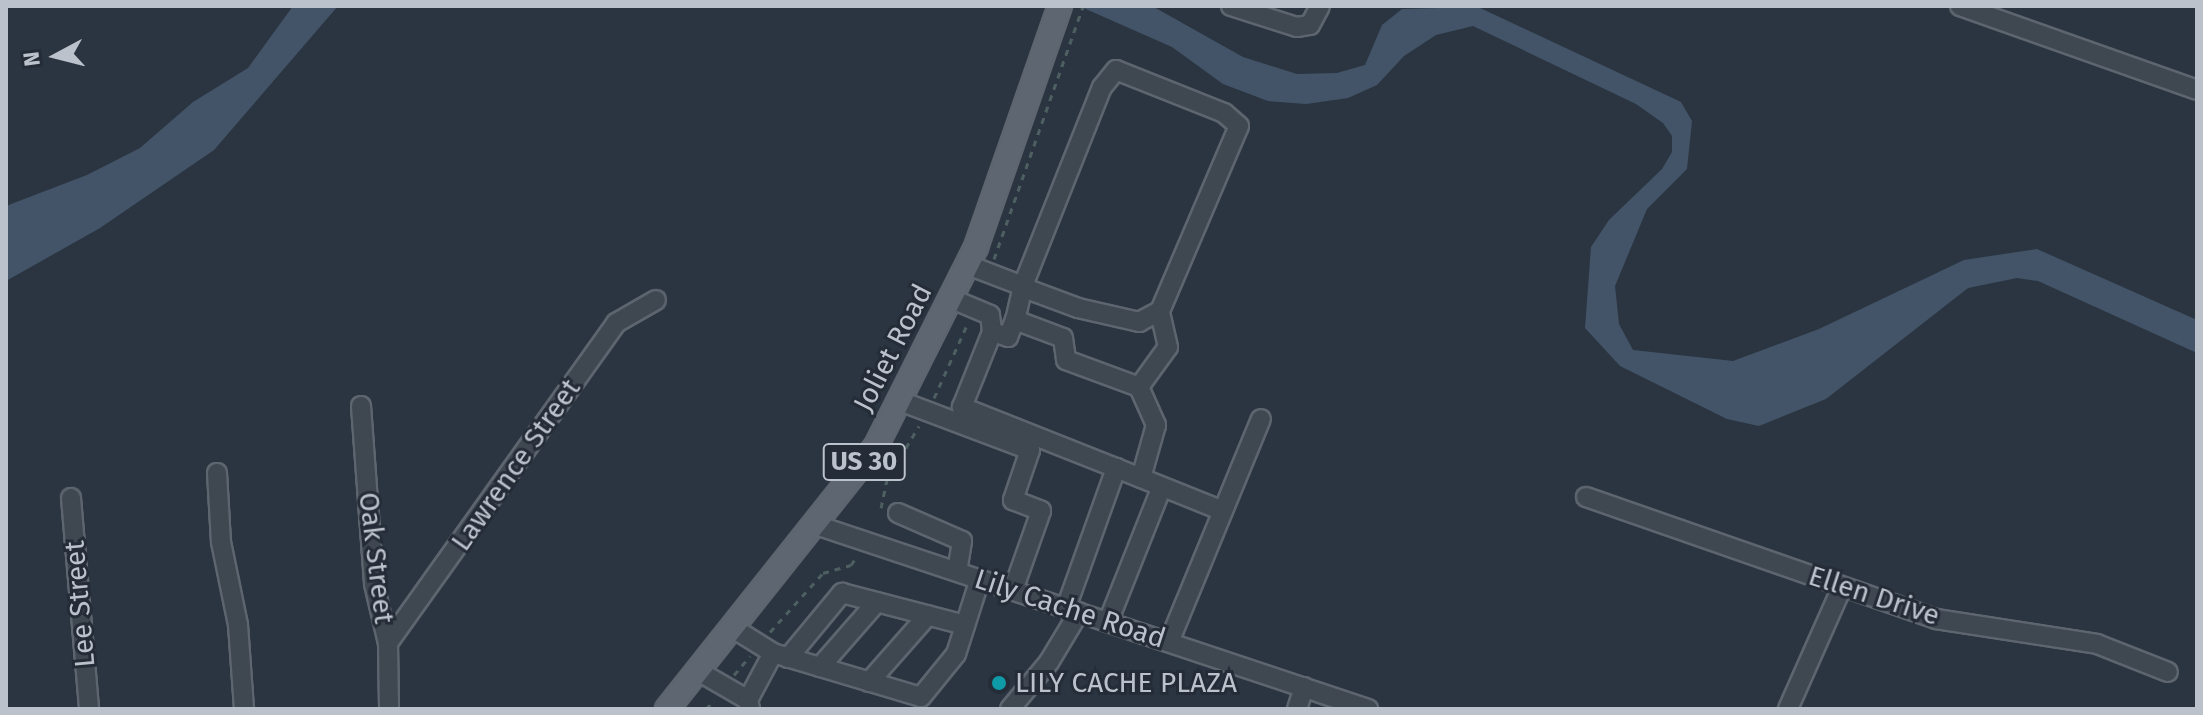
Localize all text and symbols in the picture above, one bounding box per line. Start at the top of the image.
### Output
north arrow [16,16,96,96]
text: N [17,50,46,68]
street label: Joliet Road [847,279,939,417]
street label: Lawrence Street [444,373,588,557]
road number: US 30 [822,440,906,484]
street label: Oak Street [351,490,401,626]
street label: Lee Street [58,539,102,669]
street label: Ellen Drive [1804,559,1944,633]
street label: Lily Cache Road [970,562,1170,656]
place label: LILY CACHE PLAZA [1015,666,1237,700]
marker: LILY CACHE PLAZA [990,674,1008,692]

